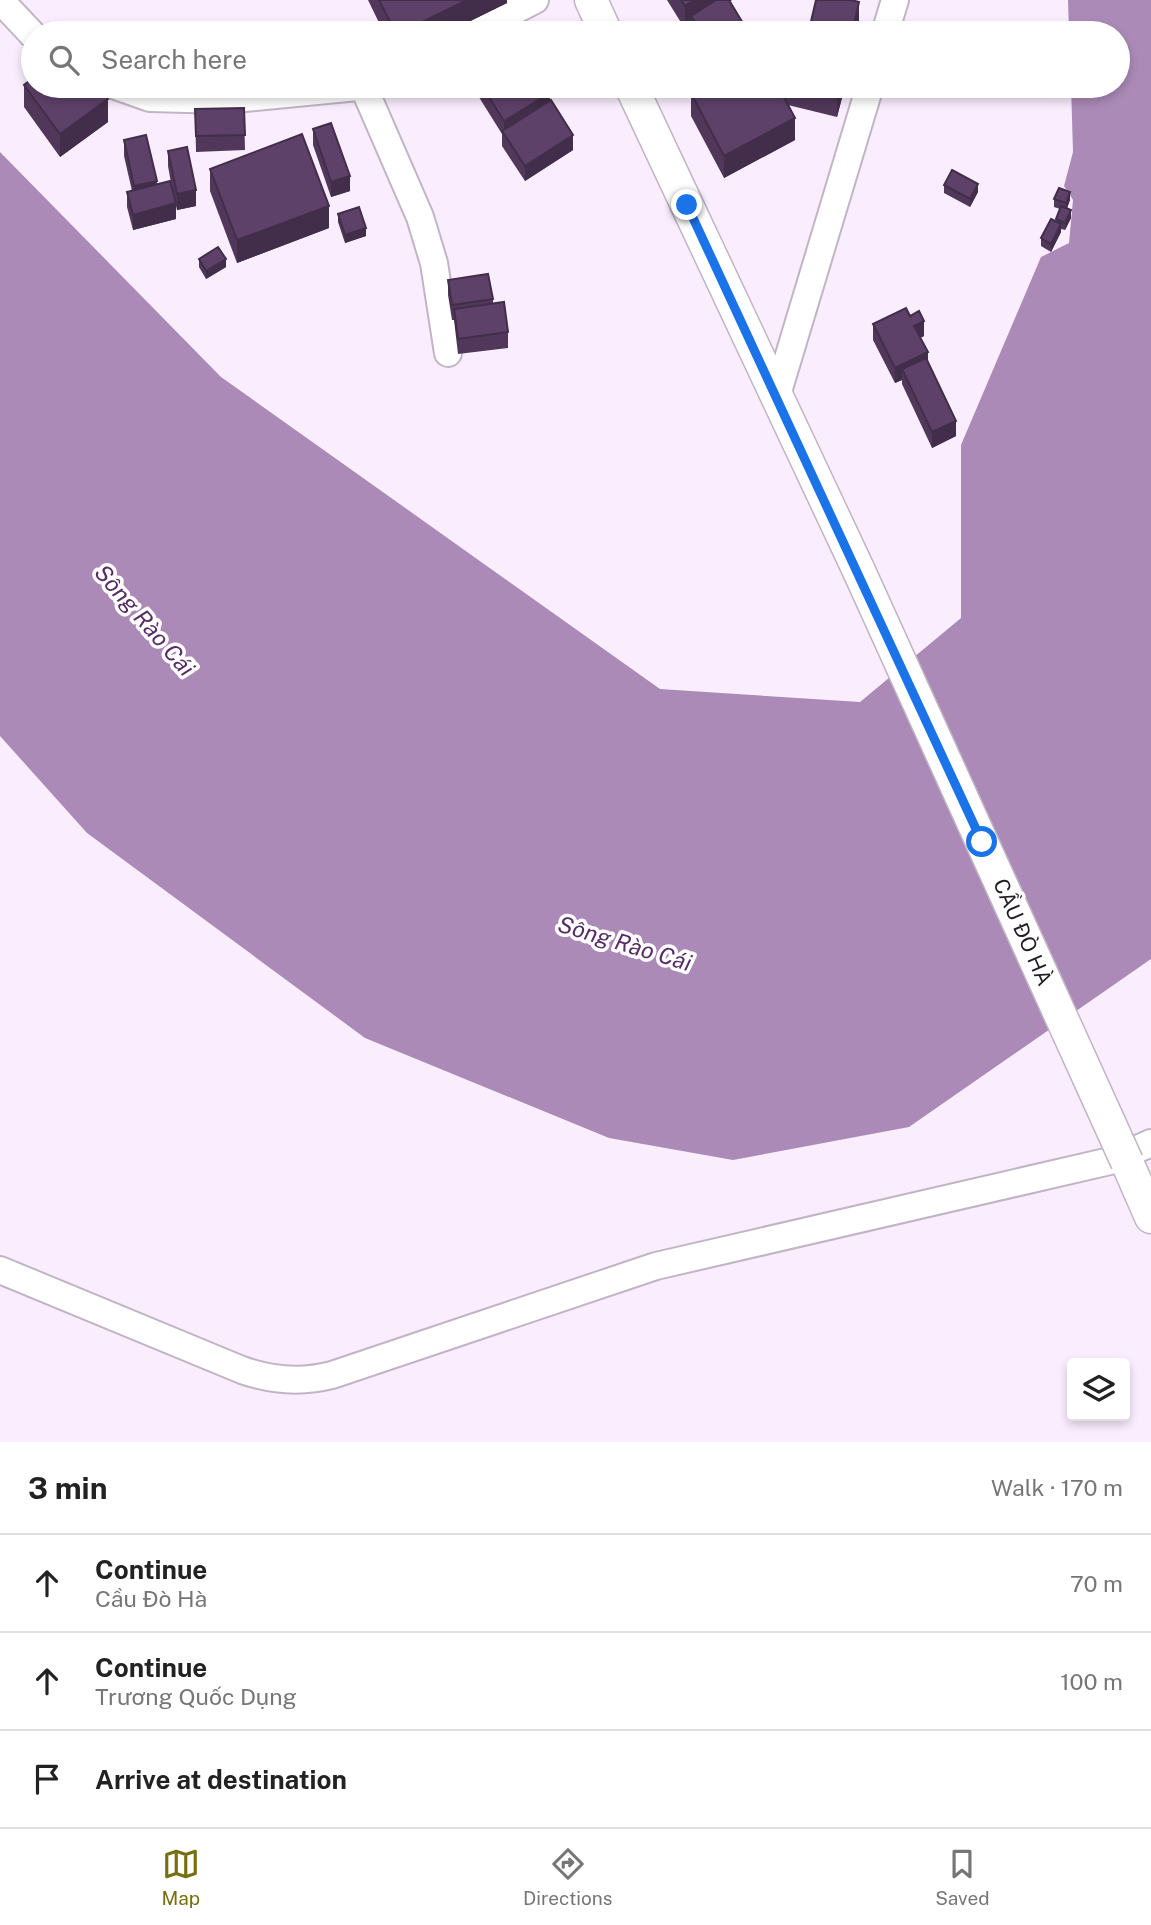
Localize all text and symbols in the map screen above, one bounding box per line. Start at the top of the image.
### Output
search box [21,21,1130,98]
icon: search [45,41,83,79]
text: Search here [101,44,247,75]
route end [671,189,702,220]
water label: Sông Rào Cái [89,559,201,681]
route start [966,826,997,857]
street label: CẦU ĐÒ HÀ [988,874,1059,989]
water label: Sông Rào Cái [555,910,695,976]
map controls [1067,1358,1130,1421]
button: layers [1067,1358,1130,1421]
text: 3 min [28,1470,107,1506]
text: Walk · 170 m [991,1474,1123,1501]
text: Continue [95,1554,207,1585]
icon: ahead [28,1564,66,1602]
text: 70 m [1070,1570,1123,1597]
text: Cầu Đò Hà [95,1585,207,1612]
text: Continue [95,1652,207,1683]
icon: ahead [28,1662,66,1700]
text: 100 m [1060,1668,1123,1695]
text: Trương Quốc Dụng [95,1683,297,1710]
icon: arrive [28,1760,66,1798]
text: Arrive at destination [95,1764,347,1795]
tab: Map [161,1845,200,1909]
tab: Directions [523,1845,612,1909]
tab: Saved [935,1845,990,1909]

